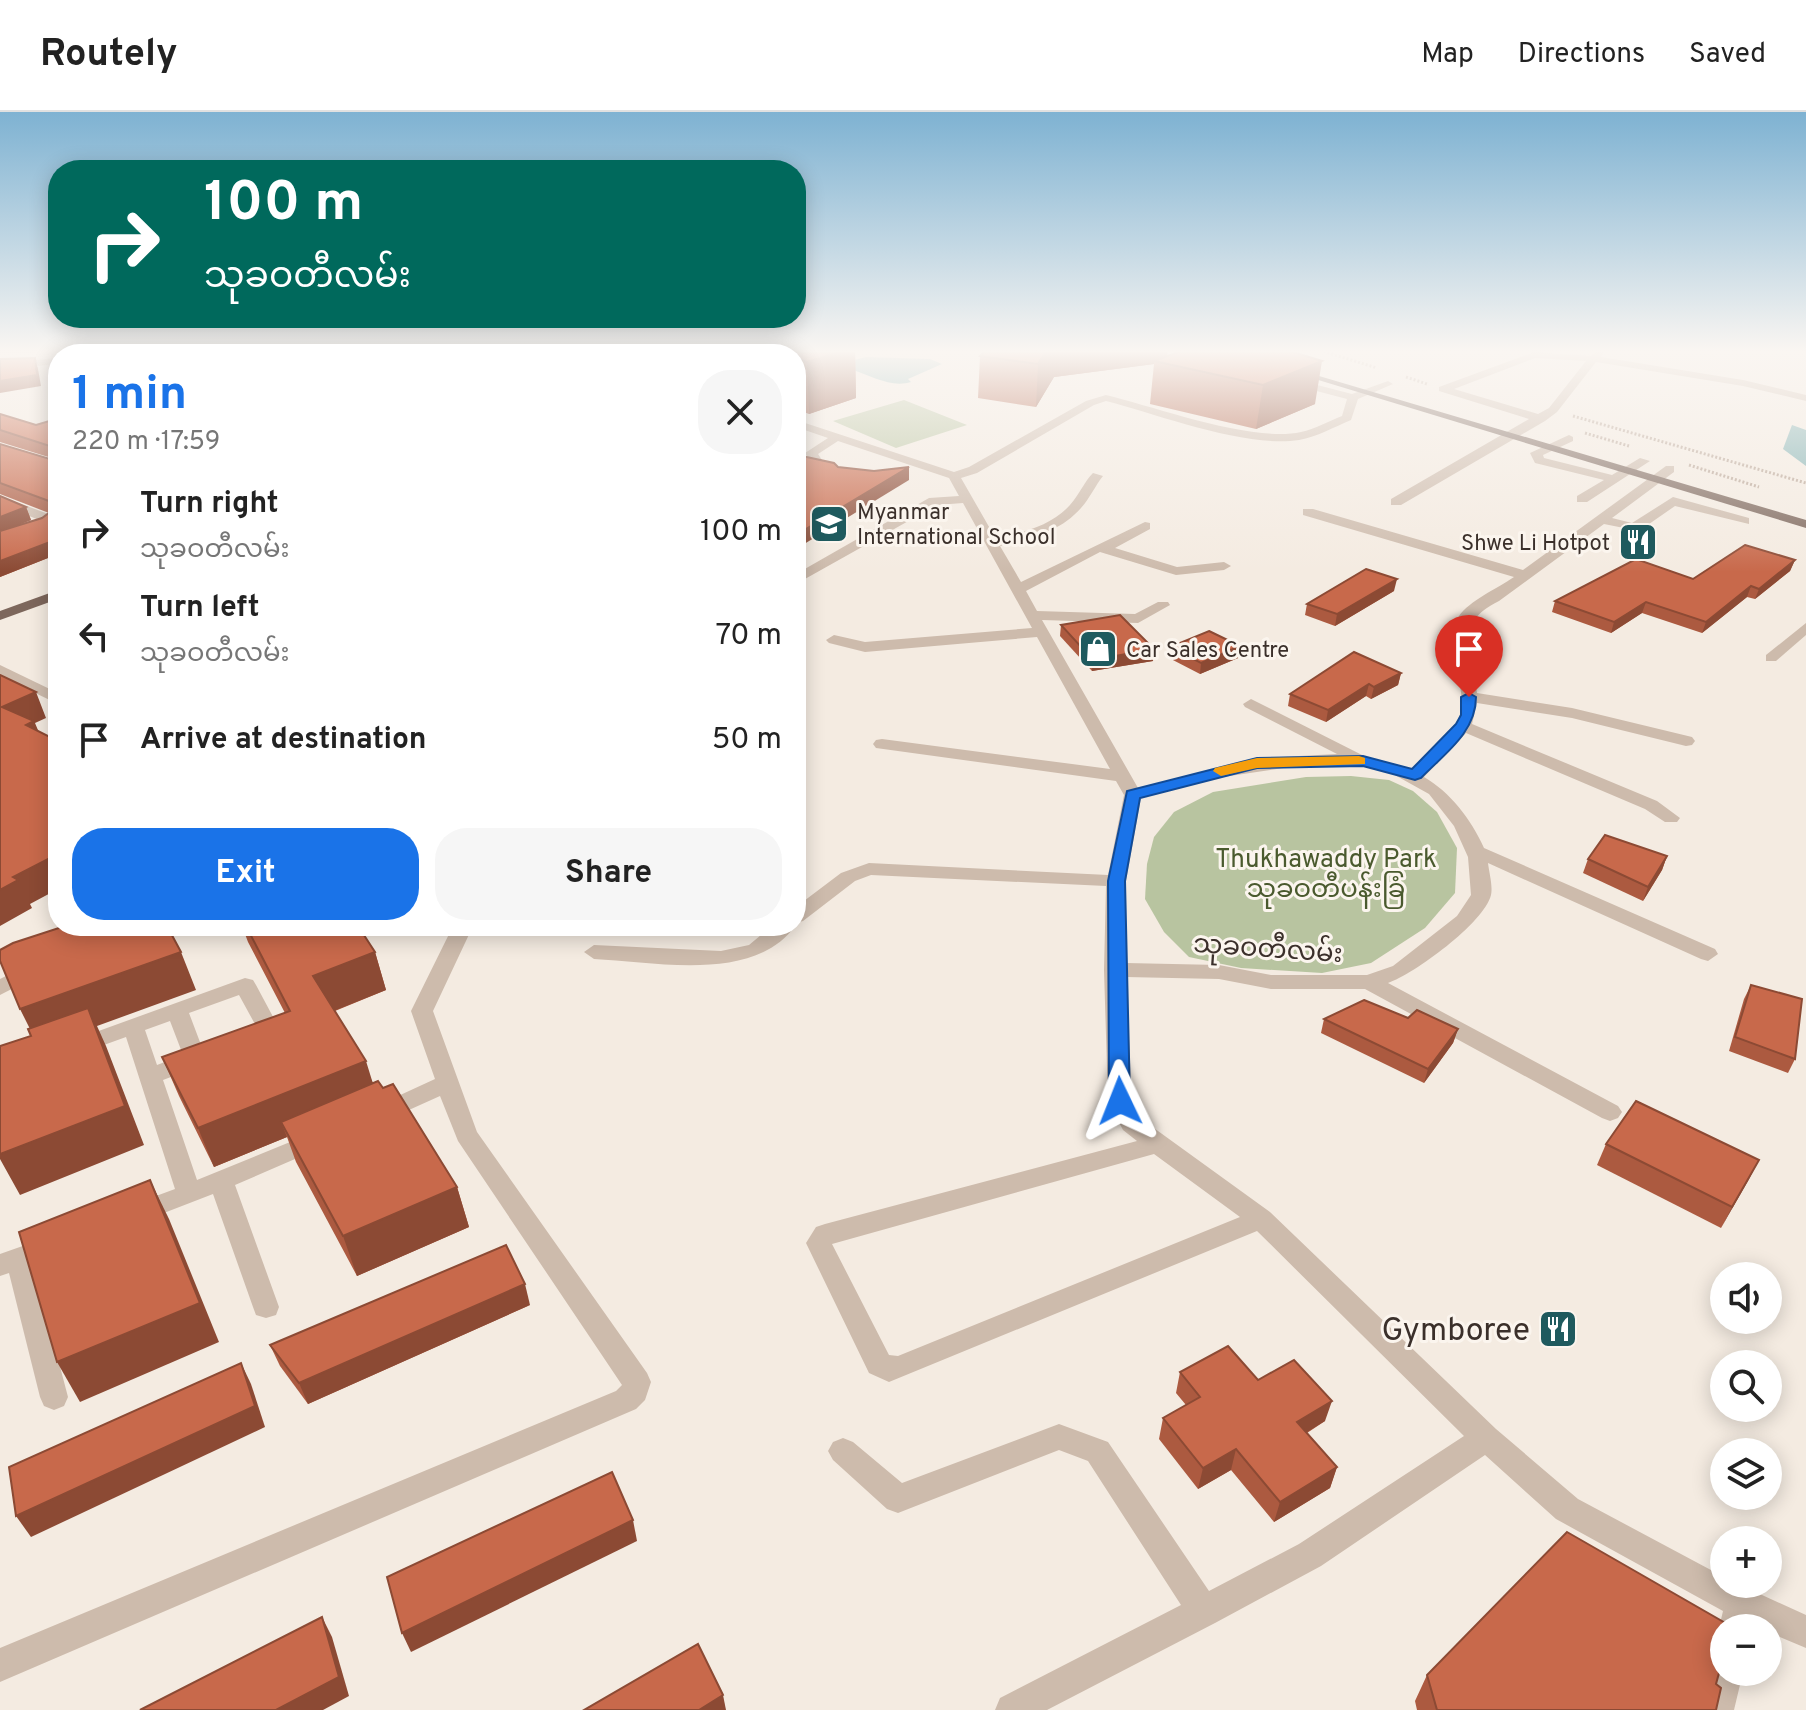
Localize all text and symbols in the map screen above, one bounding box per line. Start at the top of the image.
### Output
text: Routely [40,31,178,80]
text: Map [1421,37,1474,73]
text: Directions [1518,37,1645,73]
text: Saved [1689,37,1766,73]
text: 100 m [204,170,363,240]
icon: right [72,192,176,296]
text: သုခဝတီလမ်း [204,255,411,301]
text: 1 min [72,366,187,426]
button: close [698,370,782,454]
text: 220 m · 17:59 [72,426,220,459]
text: Turn right [140,486,278,523]
place label: Myanmar International School [857,500,1055,552]
school or university icon: Myanmar International School [808,503,850,545]
icon: right [72,510,116,554]
text: 100 m [700,514,782,551]
restaurant icon: Shwe Li Hotpot [1617,521,1659,563]
place label: Shwe Li Hotpot [1461,531,1610,558]
text: သုခဝတီလမ်း [140,534,289,567]
text: Turn left [140,590,260,627]
icon: left [72,614,116,658]
pin [1435,615,1503,697]
text: 70 m [716,618,782,655]
icon: arrive [1447,627,1491,671]
shop icon: Car Sales Centre [1077,628,1119,670]
text: သုခဝတီလမ်း [140,638,289,671]
place label: Car Sales Centre [1126,638,1289,665]
icon: arrive [72,718,116,762]
text: Arrive at destination [140,722,426,759]
text: 50 m [712,722,782,759]
button: Exit [72,828,419,920]
button: Share [435,828,782,920]
park label: Thukhawaddy Park သုခဝတီပန်းခြံ [1215,844,1437,909]
street label: သုခဝတီလမ်း [1192,926,1344,974]
position arrow [1078,1059,1162,1143]
map controls [1710,1262,1782,1686]
button: sound [1710,1262,1782,1334]
restaurant icon: Gymboree [1537,1308,1579,1350]
place label: Gymboree [1381,1312,1530,1352]
button: search [1710,1350,1782,1422]
button: layers [1710,1438,1782,1510]
button: + [1710,1526,1782,1598]
button: − [1710,1614,1782,1686]

